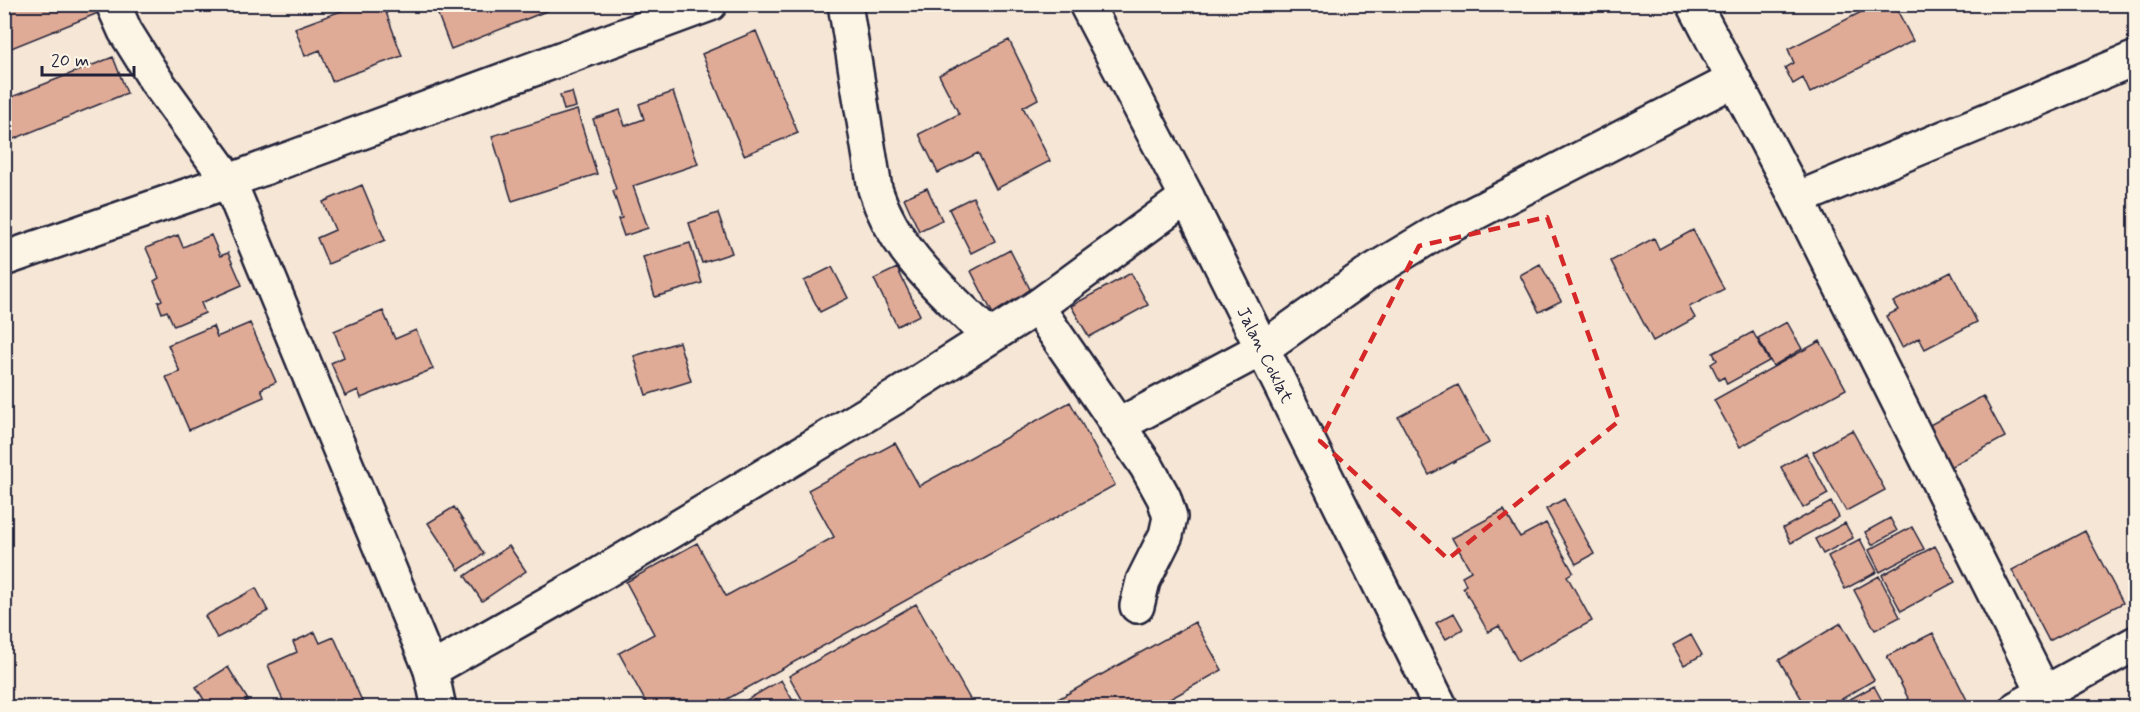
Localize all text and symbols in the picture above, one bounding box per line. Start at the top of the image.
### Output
scale bar [42,39,134,77]
text: 20 m [51,49,89,73]
street label: Jalan Coklat [1231,303,1299,408]

